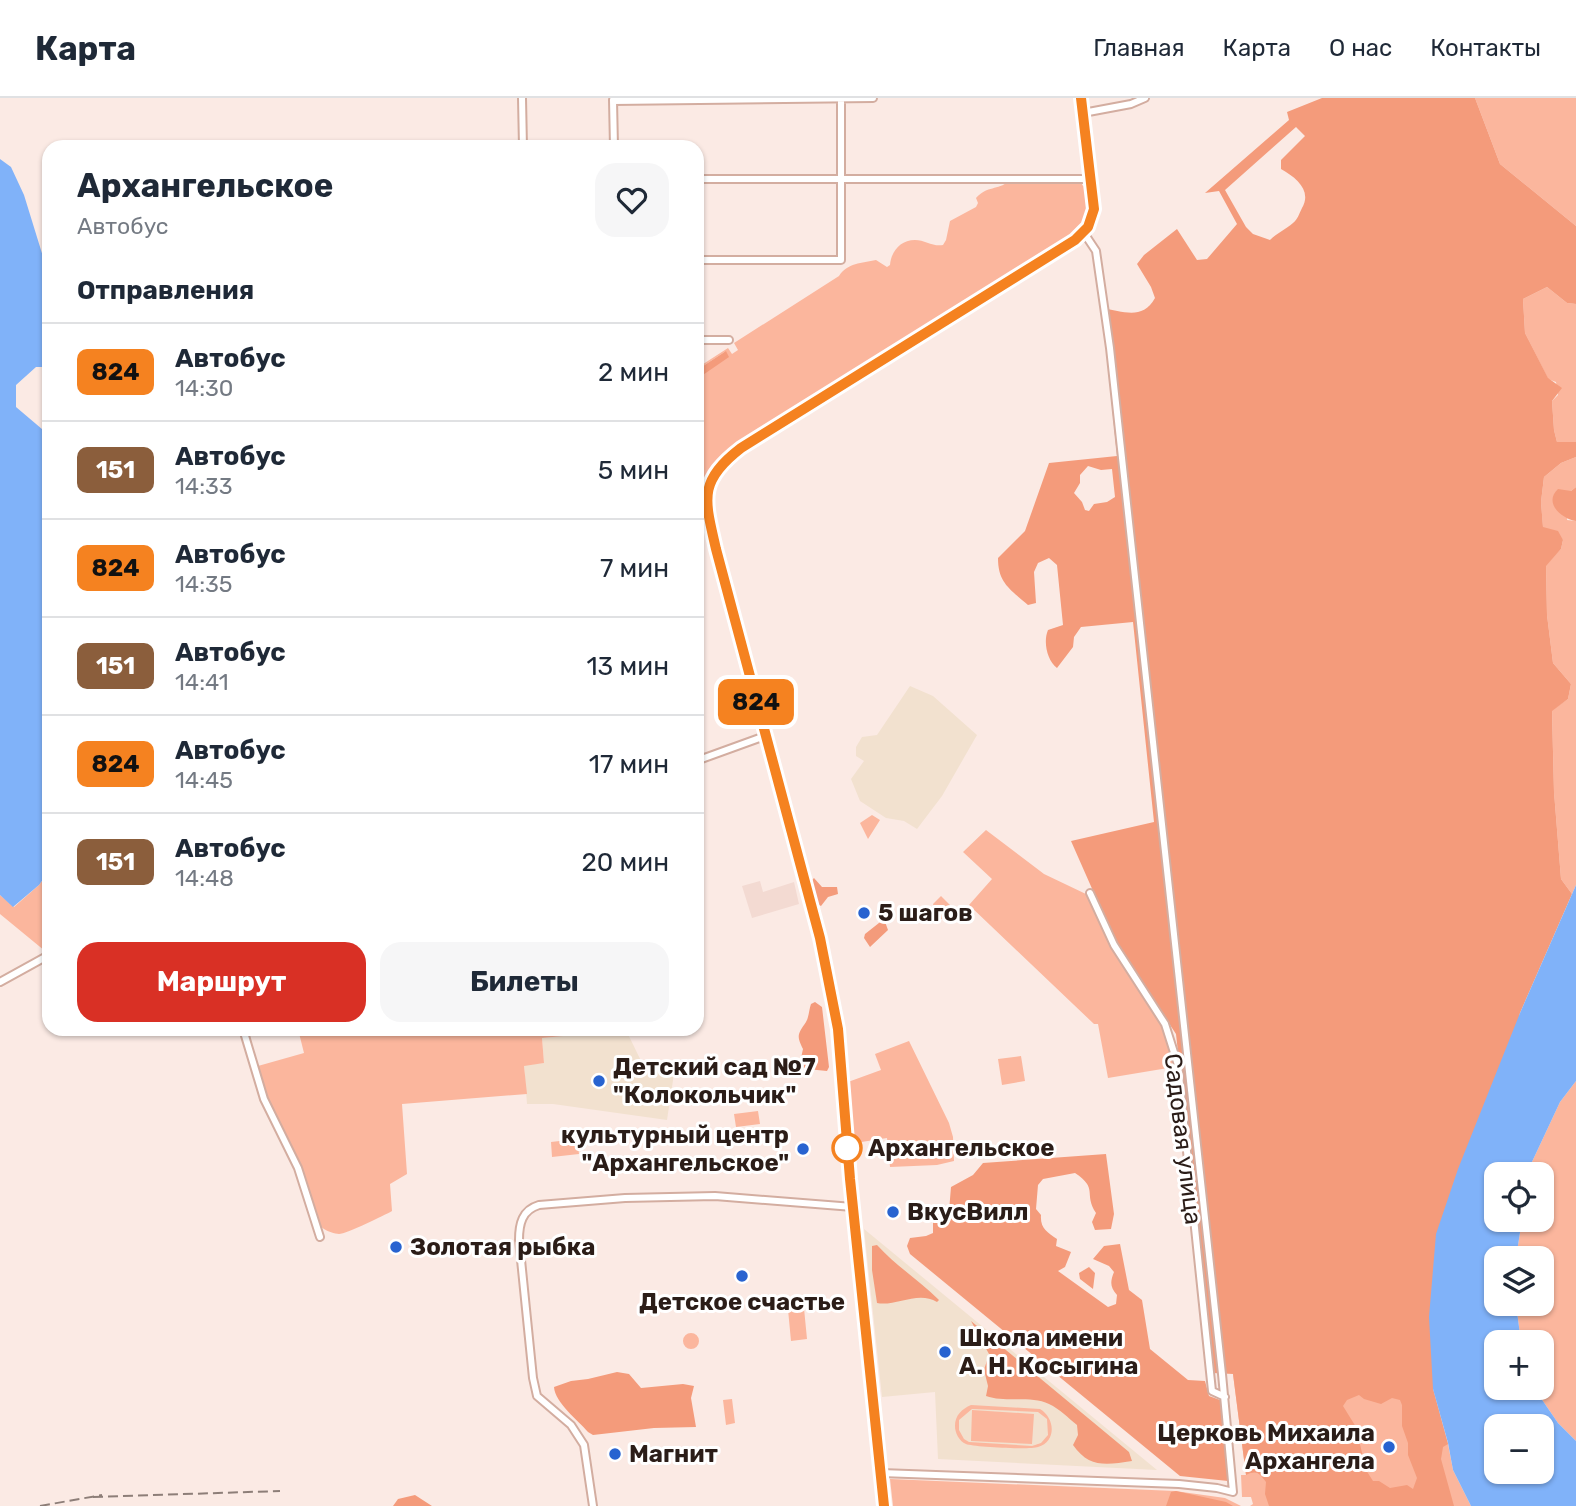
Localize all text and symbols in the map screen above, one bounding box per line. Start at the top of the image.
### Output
text: Карта [35,29,136,68]
text: Главная [1093,34,1185,62]
text: Карта [1223,34,1291,62]
text: О нас [1329,34,1392,62]
text: Контакты [1430,34,1541,62]
button: heart [595,163,669,237]
text: Архангельское [77,166,333,205]
text: Автобус [77,212,169,240]
text: Отправления [77,275,254,306]
text: Автобус [175,343,286,374]
text: 2 мин [598,357,669,388]
text: 824 [91,358,140,386]
text: 14:30 [175,374,233,402]
text: Автобус [175,441,286,472]
text: 5 мин [598,455,669,486]
text: 151 [96,456,135,484]
text: 14:33 [175,472,233,500]
text: Автобус [175,539,286,570]
text: 7 мин [600,553,669,584]
text: 824 [91,554,140,582]
text: 14:35 [175,570,233,598]
text: Автобус [175,637,286,668]
text: 13 мин [586,651,669,682]
text: 151 [96,652,135,680]
text: 14:41 [175,668,229,696]
line badge: 824 [716,679,796,725]
text: 824 [732,688,780,716]
text: Автобус [175,735,286,766]
text: 17 мин [589,749,669,780]
text: 824 [91,750,140,778]
text: 14:45 [175,766,233,794]
text: Автобус [175,833,286,864]
text: 20 мин [581,847,669,878]
text: 151 [96,848,135,876]
text: 14:48 [175,864,234,892]
place label: 5 шагов [878,899,973,927]
marker: 5 шагов [856,905,872,921]
button: Маршрут [77,942,366,1022]
button: Билеты [380,942,669,1022]
street label: Садовая улица [1159,1052,1207,1226]
place label: Детский сад №7 "Колокольчик" [613,1053,816,1109]
marker: Детский сад №7 "Колокольчик" [591,1073,607,1089]
place label: культурный центр "Архангельское" [561,1121,789,1177]
marker: Архангельское [832,1133,862,1163]
place label: Архангельское [868,1134,1054,1162]
marker: культурный центр "Архангельское" [795,1141,811,1157]
map controls [1484,1162,1554,1484]
button: locate [1484,1162,1554,1232]
place label: ВкусВилл [907,1198,1029,1226]
marker: ВкусВилл [885,1204,901,1220]
place label: Золотая рыбка [410,1233,596,1261]
marker: Золотая рыбка [388,1239,404,1255]
button: layers [1484,1246,1554,1316]
marker: Детское счастье [734,1268,750,1284]
place label: Детское счастье [639,1288,845,1316]
place label: Школа имени А. Н. Косыгина [959,1324,1138,1380]
button: + [1484,1330,1554,1400]
marker: Школа имени А. Н. Косыгина [937,1344,953,1360]
button: − [1484,1414,1554,1484]
place label: Церковь Михаила Архангела [1157,1419,1375,1475]
marker: Церковь Михаила Архангела [1381,1439,1397,1455]
place label: Магнит [629,1440,718,1468]
marker: Магнит [607,1446,623,1462]

